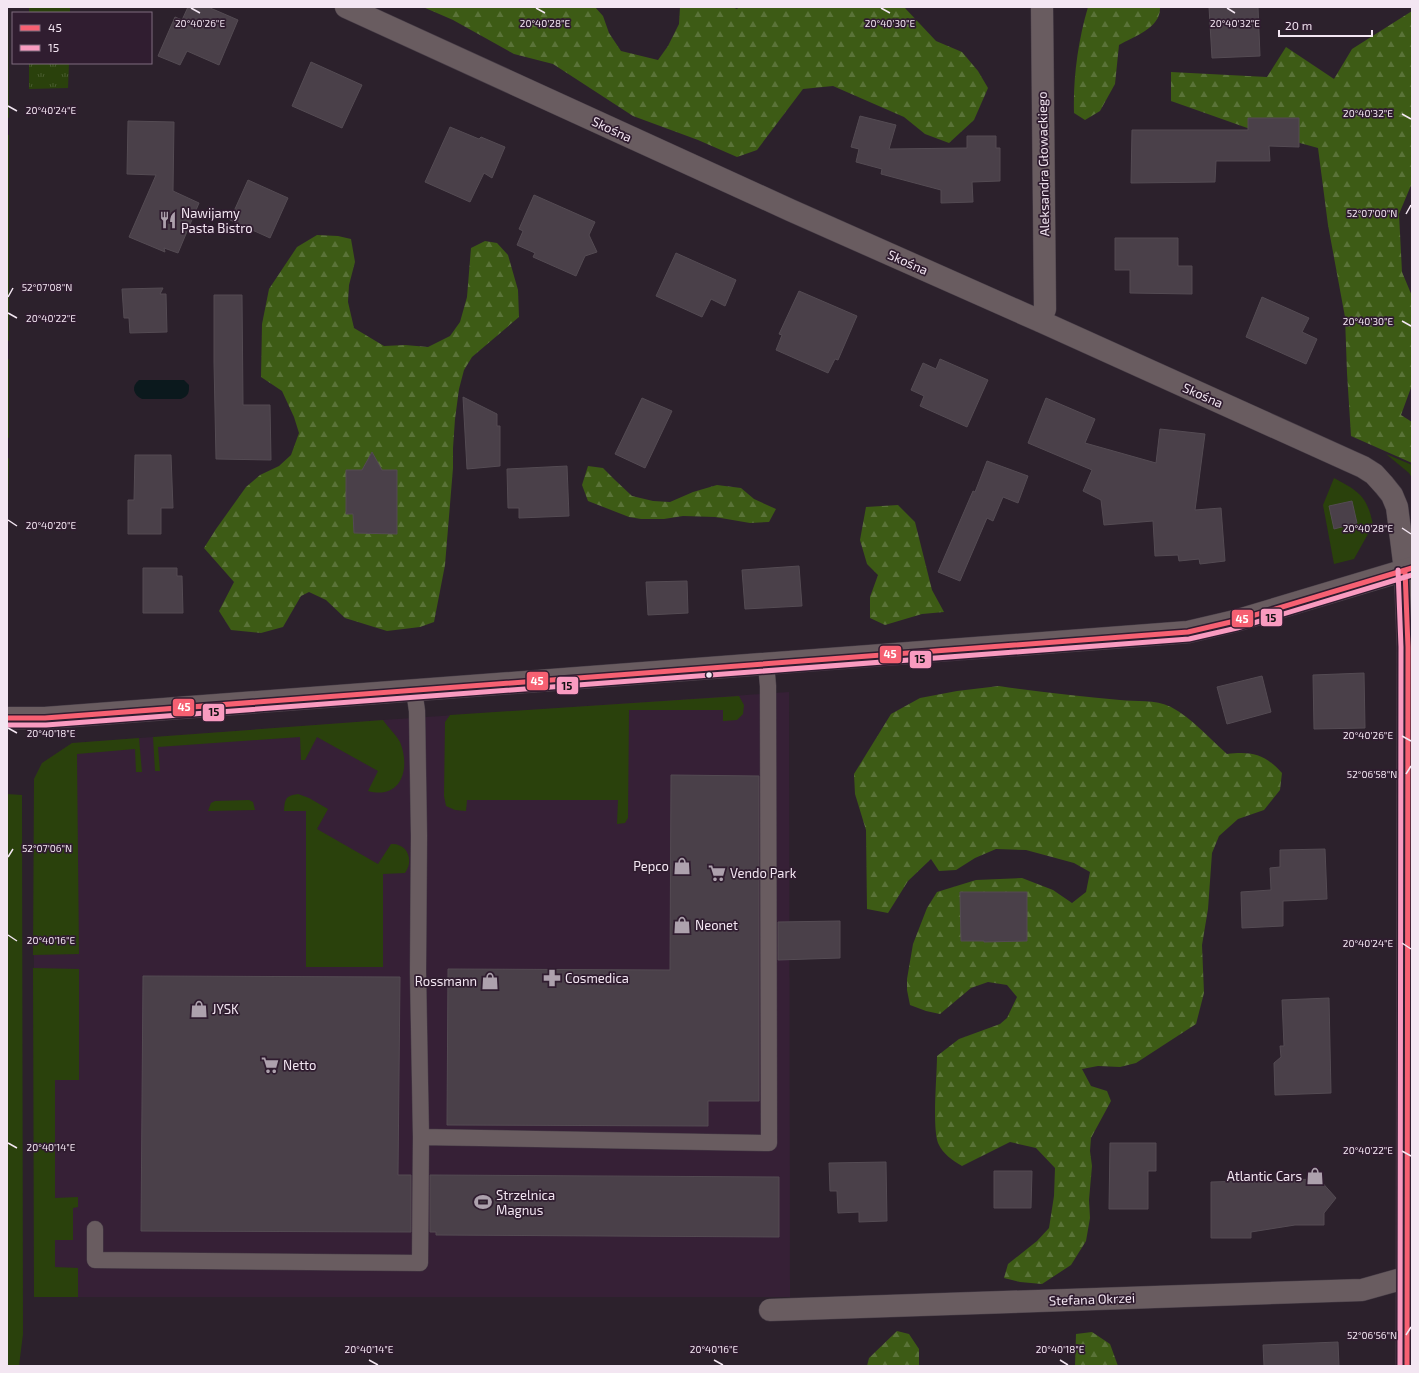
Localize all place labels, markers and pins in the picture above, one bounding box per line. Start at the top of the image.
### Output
place label: Nawijamy Pasta Bistro [181,205,253,236]
restaurant icon: Nawijamy Pasta Bistro [158,210,178,230]
unlabelled marker [704,670,714,680]
shop icon: Pepco [672,856,692,876]
place label: Pepco [633,858,669,874]
supermarket icon: Vendo Park [707,863,727,883]
place label: Vendo Park [730,865,797,881]
shop icon: Neonet [672,915,692,935]
place label: Neonet [695,917,738,933]
pharmacy icon: Cosmedica [542,968,562,988]
place label: Cosmedica [565,970,629,986]
shop icon: Rossmann [480,971,500,991]
place label: Rossmann [415,973,477,989]
shop icon: JYSK [189,999,209,1019]
place label: JYSK [212,1001,239,1017]
supermarket icon: Netto [260,1055,280,1075]
place label: Netto [283,1057,316,1073]
shop icon: Atlantic Cars [1305,1166,1325,1186]
place label: Atlantic Cars [1227,1168,1302,1184]
place label: Strzelnica Magnus [496,1187,555,1218]
sports icon: Strzelnica Magnus [473,1192,493,1212]

